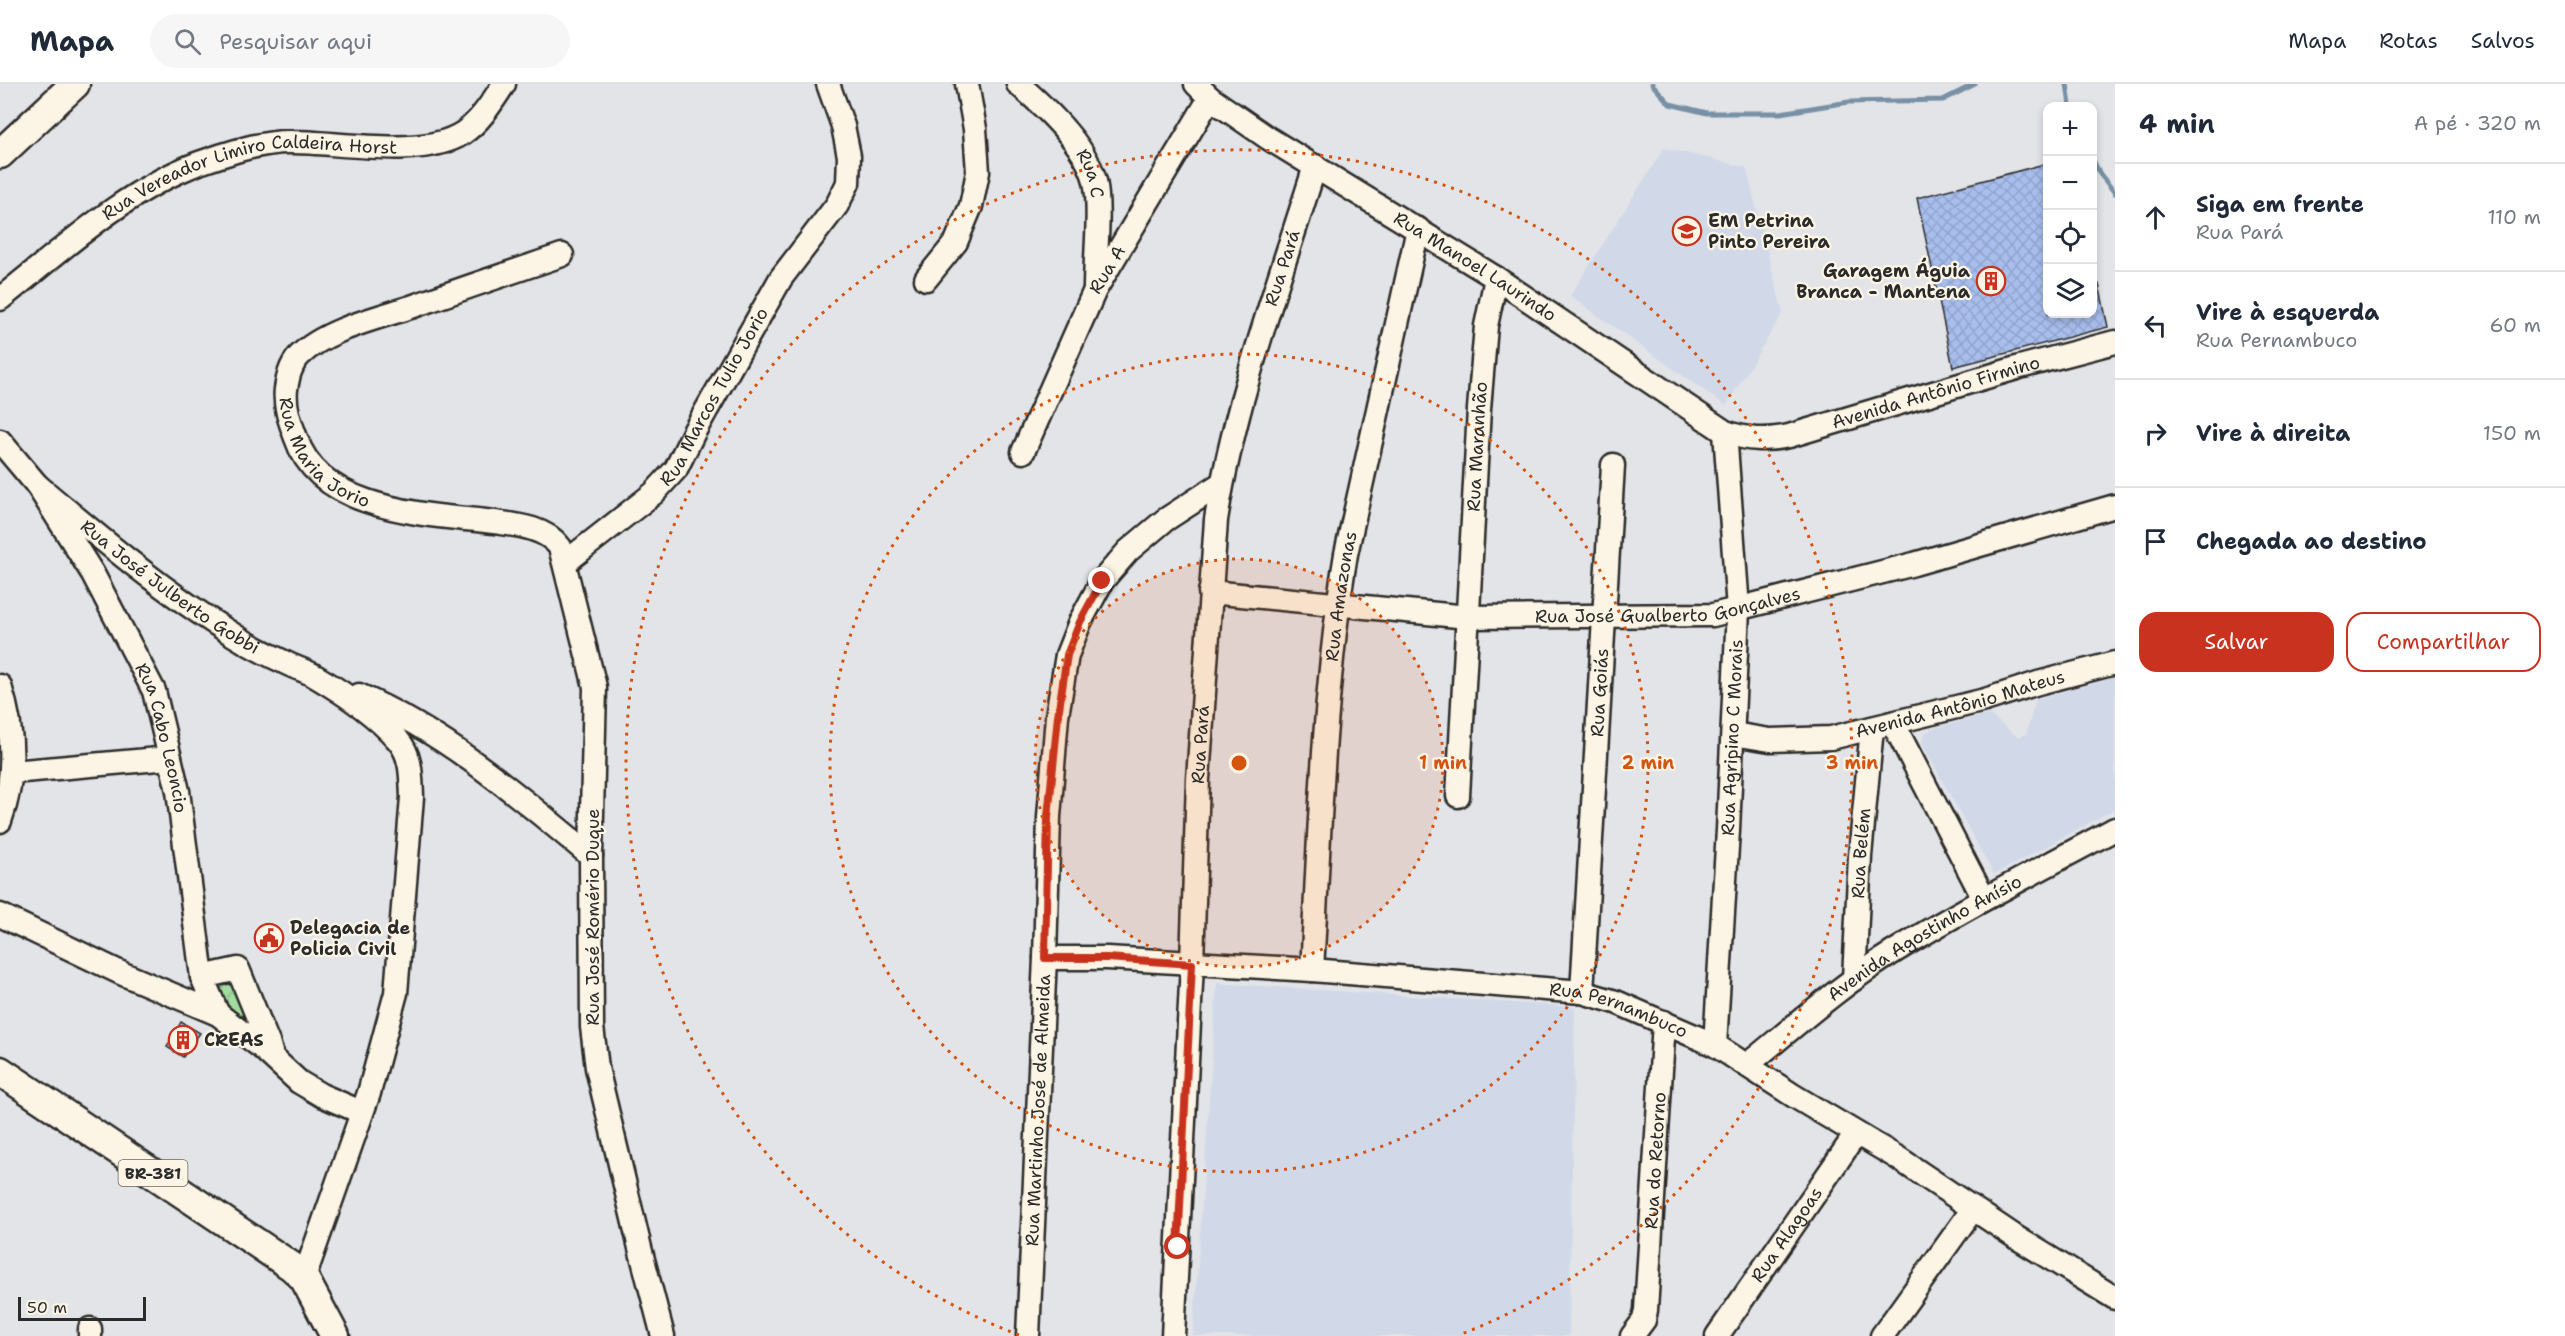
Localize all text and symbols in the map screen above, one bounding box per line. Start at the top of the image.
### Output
search box [150,14,570,68]
text: Mapa [30,22,114,60]
icon: search [171,25,204,58]
text: Pesquisar aqui [219,27,372,56]
text: Mapa [2288,27,2346,55]
text: Rotas [2379,27,2438,55]
text: Salvos [2471,27,2535,55]
map controls [2043,102,2097,318]
button: + [2043,102,2097,156]
text: 4 min [2139,106,2215,141]
text: A pé · 320 m [2414,110,2541,136]
street label: Rua Vereador Limiro Caldeira Horst [97,130,397,226]
street label: Rua C [1071,144,1109,199]
button: − [2043,156,2097,210]
text: Siga em frente [2196,190,2364,219]
icon: ahead [2139,201,2172,234]
text: 110 m [2487,204,2541,230]
street label: Rua Manoel Laurindo [1389,206,1561,327]
place label: EM Petrina Pinto Pereira [1708,209,1831,254]
button: locate [2043,210,2097,264]
school or university icon: EM Petrina Pinto Pereira [1671,215,1703,247]
text: Rua Pará [2196,219,2283,245]
street label: Rua Pará [1259,227,1306,309]
street label: Rua A [1083,241,1131,298]
place label: Garagem Águia Branca - Mantena [1796,257,1971,304]
button: layers [2043,264,2097,318]
building icon: Garagem Águia Branca - Mantena [1975,265,2007,297]
text: Vire à esquerda [2196,298,2379,327]
street label: Rua Marcos Tulio Jorio [654,303,774,491]
icon: left [2139,309,2172,342]
text: 60 m [2489,312,2541,338]
text: Rua Pernambuco [2196,327,2357,353]
street label: Avenida Antônio Firmino [1829,350,2043,435]
street label: Rua Maranhão [1461,381,1493,512]
street label: Rua Maria Jorio [273,396,373,513]
icon: right [2139,417,2172,450]
text: Vire à direita [2196,419,2350,448]
text: 150 m [2483,420,2541,446]
street label: Rua José Julberto Gobbi [75,514,264,660]
icon: arrive [2139,525,2172,558]
text: Chegada ao destino [2196,527,2427,556]
street label: Rua Amazonas [1320,529,1363,663]
route end [1088,567,1114,593]
street label: Rua José Gualberto Gonçalves [1535,581,1803,628]
button: Salvar [2139,612,2334,672]
button: Compartilhar [2346,612,2541,672]
street label: Rua Agripino C Morais [1716,639,1749,836]
street label: Rua Goiás [1585,647,1614,738]
street label: Rua Cabo Leoncio [129,659,193,814]
street label: Avenida Antônio Mateus [1853,665,2067,744]
street label: Rua Pará [1186,705,1215,785]
text: 1 min [1419,751,1467,775]
text: 2 min [1622,751,1674,775]
text: 3 min [1826,751,1878,775]
centre of rings [1229,753,1249,773]
street label: Rua Belém [1846,807,1876,899]
street label: Rua José Romério Duque [581,809,605,1025]
street label: Avenida Agostinho Anísio [1822,869,2026,1007]
place label: Delegacia de Policia Civil [290,916,411,961]
public building icon: Delegacia de Policia Civil [253,922,285,954]
street label: Rua Martinho José de Almeida [1020,974,1056,1247]
street label: Rua Pernambuco [1548,977,1691,1044]
building icon: CREAS [167,1024,199,1056]
place label: CREAS [204,1028,264,1052]
street label: Rua do Retorno [1639,1091,1672,1230]
road number: BR-381 [118,1160,188,1186]
street label: Rua Alagoas [1745,1182,1828,1287]
route start [1164,1233,1190,1259]
scale bar [18,1294,146,1322]
text: 50 m [27,1297,67,1318]

